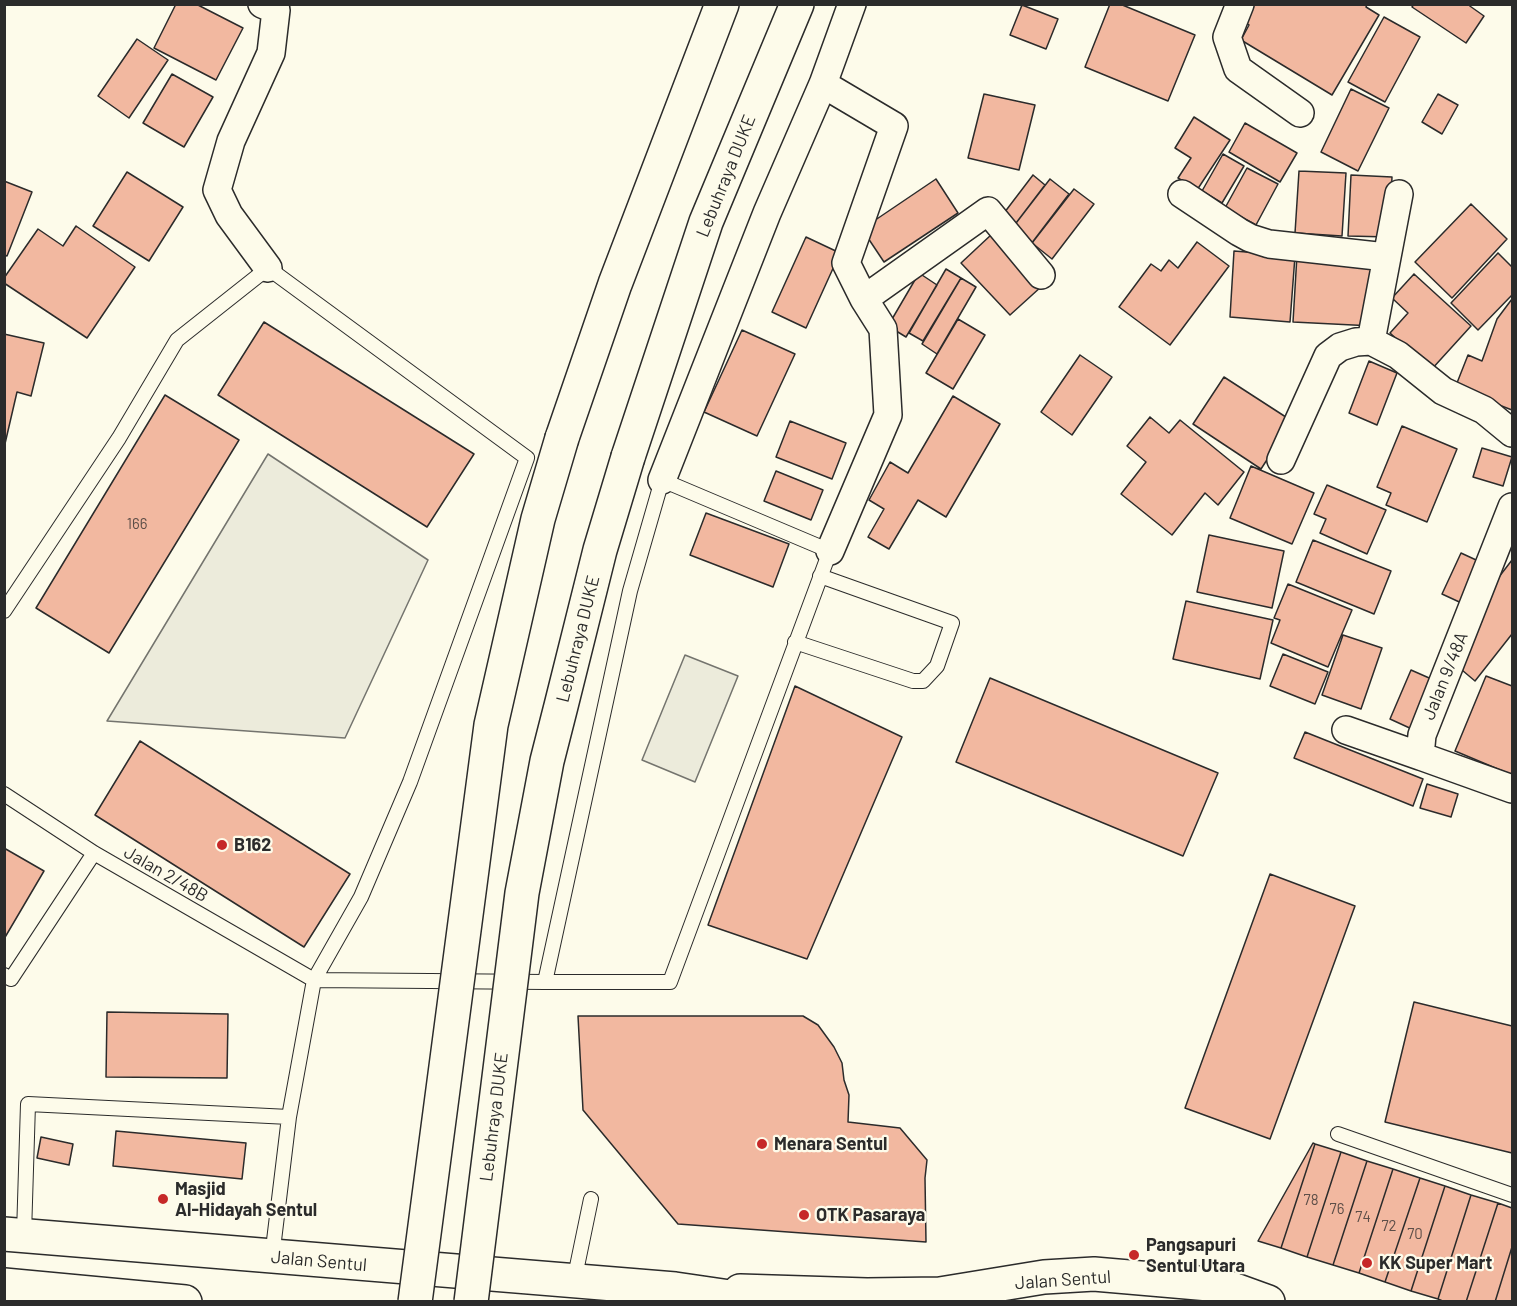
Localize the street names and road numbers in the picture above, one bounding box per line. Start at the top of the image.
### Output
street label: Lebuhraya DUKE [692,112,760,240]
street label: Lebuhraya DUKE [552,573,604,705]
street label: Jalan 9/48A [1418,629,1472,723]
street label: Jalan 2/48B [120,841,212,907]
street label: Lebuhraya DUKE [475,1051,513,1183]
street label: Jalan Sentul [270,1246,368,1276]
street label: Jalan Sentul [1014,1266,1112,1294]

